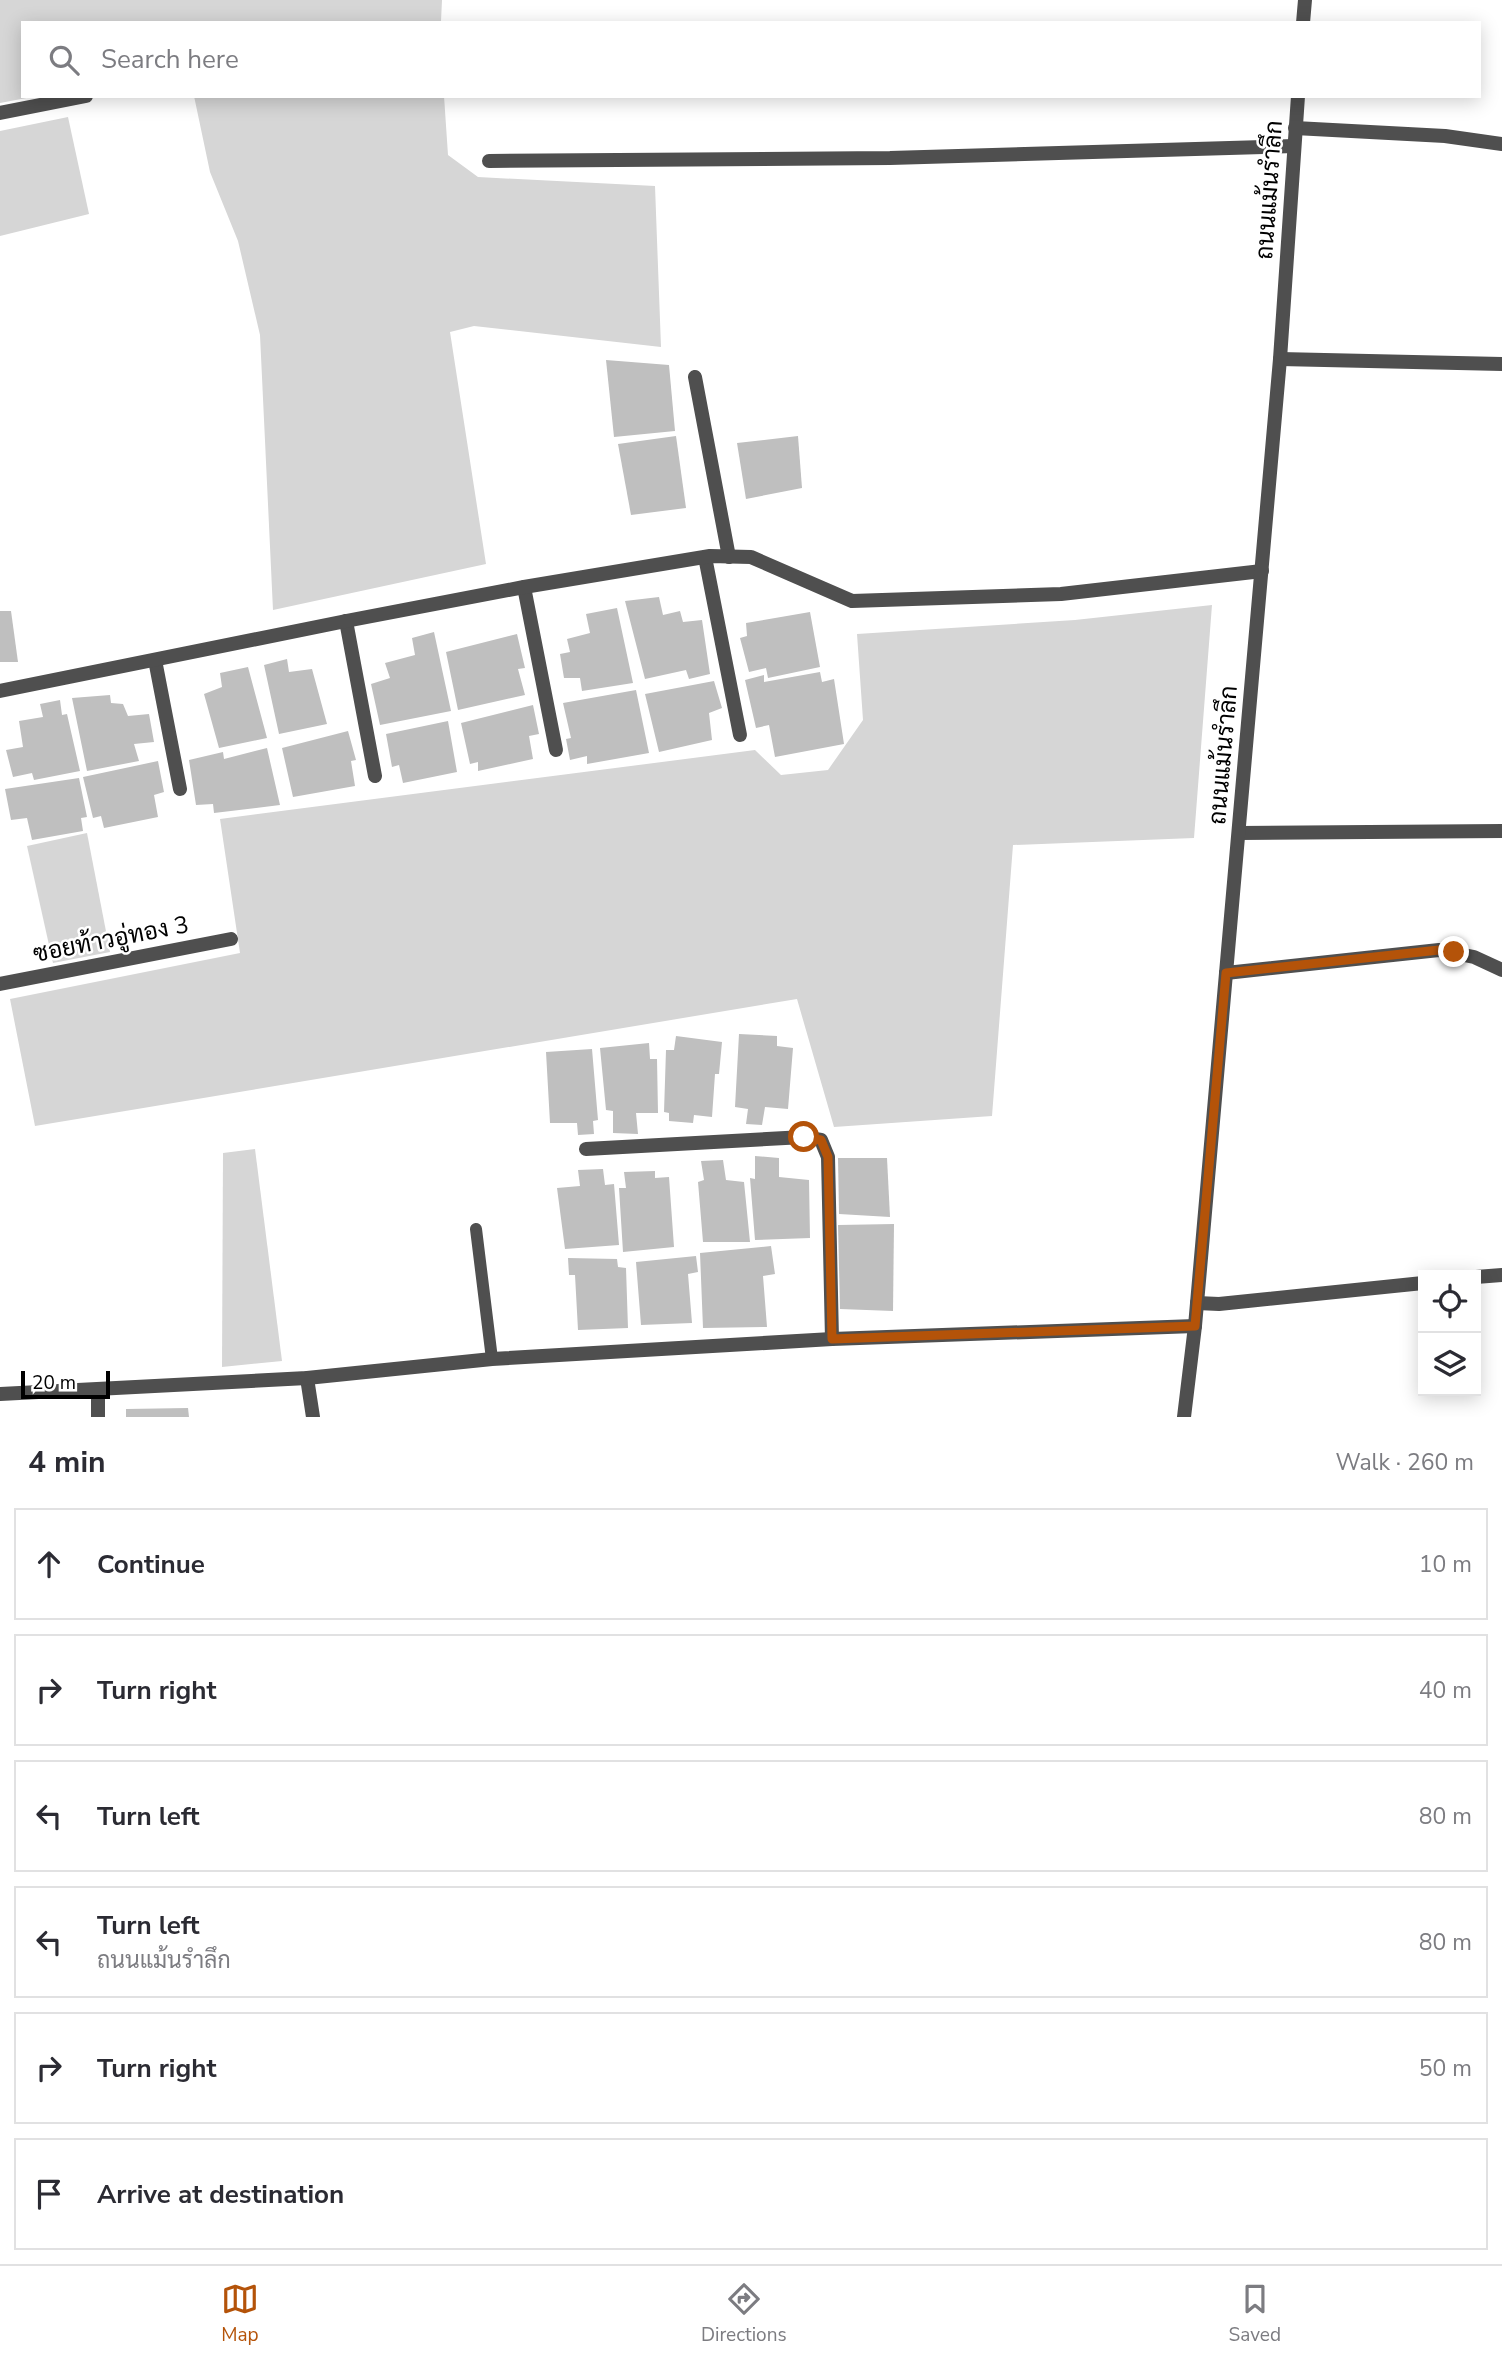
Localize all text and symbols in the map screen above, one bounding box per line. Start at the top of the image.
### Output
search box [21,21,1481,98]
icon: search [45,41,83,79]
text: Search here [101,42,239,77]
street label: ถนนแม้นรำลึก [1248,119,1290,261]
street label: ถนนแม้นรำลึก [1201,684,1245,826]
street label: ซอยท้าวอู่ทอง 3 [31,908,192,971]
route end [1438,936,1469,967]
route start [788,1121,819,1152]
map controls [1418,1270,1481,1396]
button: locate [1418,1270,1481,1333]
button: layers [1418,1333,1481,1396]
scale bar [21,1368,110,1400]
text: 20 m [32,1370,76,1396]
text: 4 min [28,1442,106,1483]
text: Walk · 260 m [1335,1447,1474,1478]
icon: ahead [30,1545,68,1583]
text: Continue [97,1547,205,1582]
text: 10 m [1419,1549,1472,1580]
icon: right [30,1671,68,1709]
text: Turn right [97,1673,216,1708]
text: 40 m [1419,1675,1472,1706]
icon: left [30,1797,68,1835]
text: Turn left [97,1799,200,1834]
text: 80 m [1419,1801,1472,1832]
text: Turn left [97,1908,200,1943]
icon: left [30,1923,68,1961]
text: 80 m [1419,1927,1472,1958]
text: ถนนแม้นรำลึก [97,1945,231,1976]
icon: right [30,2049,68,2087]
text: Turn right [97,2051,216,2086]
text: 50 m [1419,2053,1472,2084]
icon: arrive [30,2175,68,2213]
text: Arrive at destination [97,2177,344,2212]
tab: Map [221,2280,259,2348]
tab: Directions [701,2280,787,2348]
tab: Saved [1229,2280,1281,2348]

